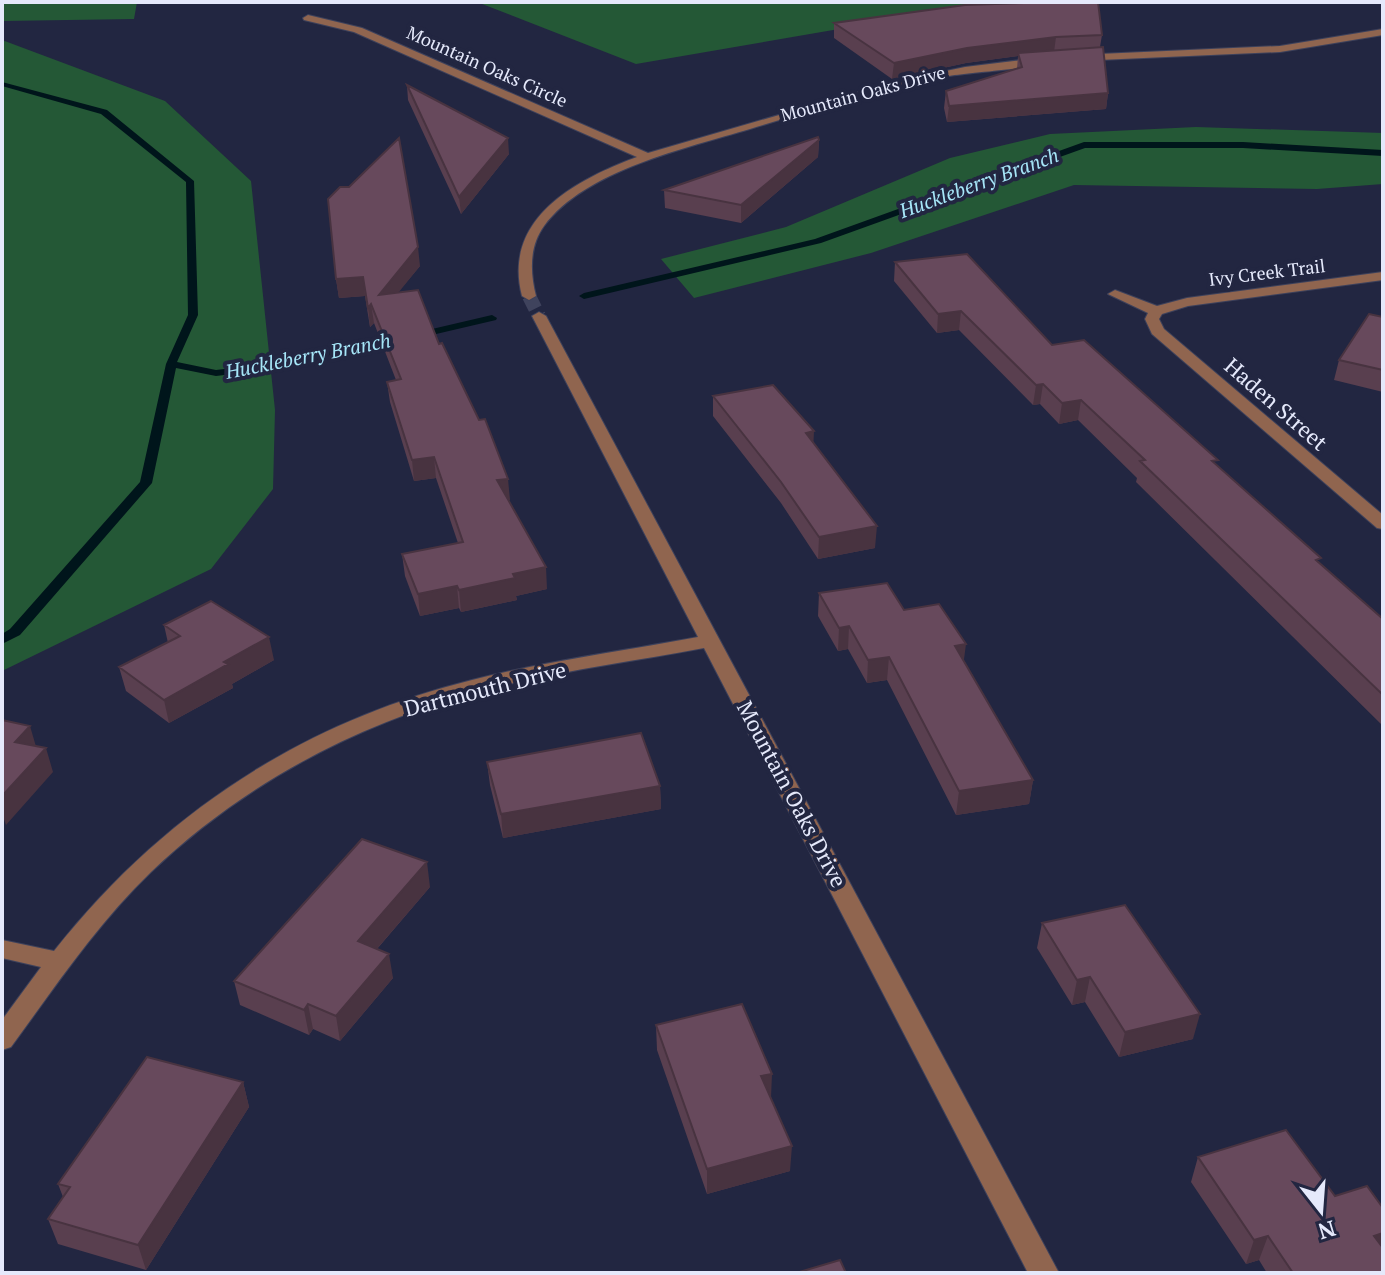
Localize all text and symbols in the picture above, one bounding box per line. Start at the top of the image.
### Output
street label: Mountain Oaks Circle [403,20,572,112]
street label: Mountain Oaks Drive [778,59,948,127]
water label: Huckleberry Branch [894,141,1062,224]
street label: Ivy Creek Trail [1207,253,1326,291]
water label: Huckleberry Branch [222,326,393,385]
street label: Haden Street [1219,351,1334,456]
street label: Dartmouth Drive [401,654,569,723]
street label: Mountain Oaks Drive [731,695,854,892]
north arrow [1281,1171,1361,1251]
text: N [1314,1214,1339,1247]

